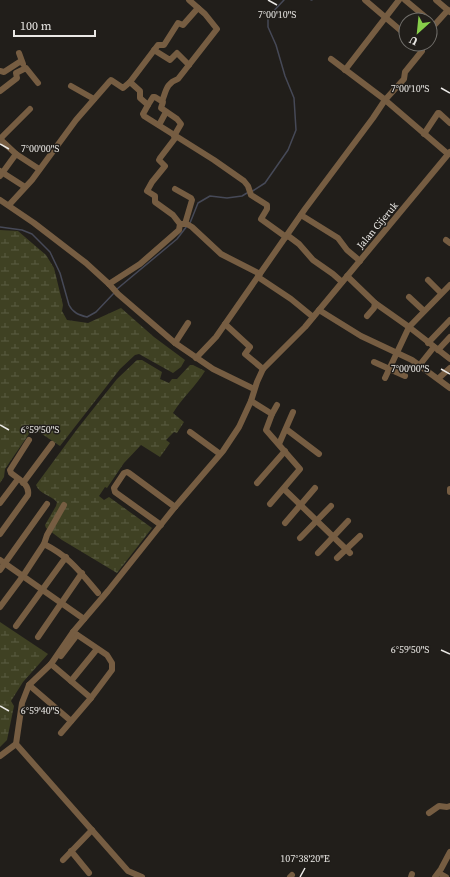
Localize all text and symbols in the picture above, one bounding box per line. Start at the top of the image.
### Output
text: 7°00'10"S [258,8,296,21]
scale bar [14,12,95,38]
north arrow [398,12,438,52]
text: 100 m [20,18,52,34]
text: U [407,32,421,49]
text: 7°00'10"S [391,82,429,95]
text: 7°00'00"S [21,142,59,155]
street label: Jalan Cijeruk [353,199,401,252]
text: 7°00'00"S [391,362,429,375]
text: 6°59'50"S [21,423,59,436]
text: 6°59'50"S [391,643,429,656]
text: 6°59'40"S [21,704,59,717]
text: 107°38'20"E [280,852,330,865]

